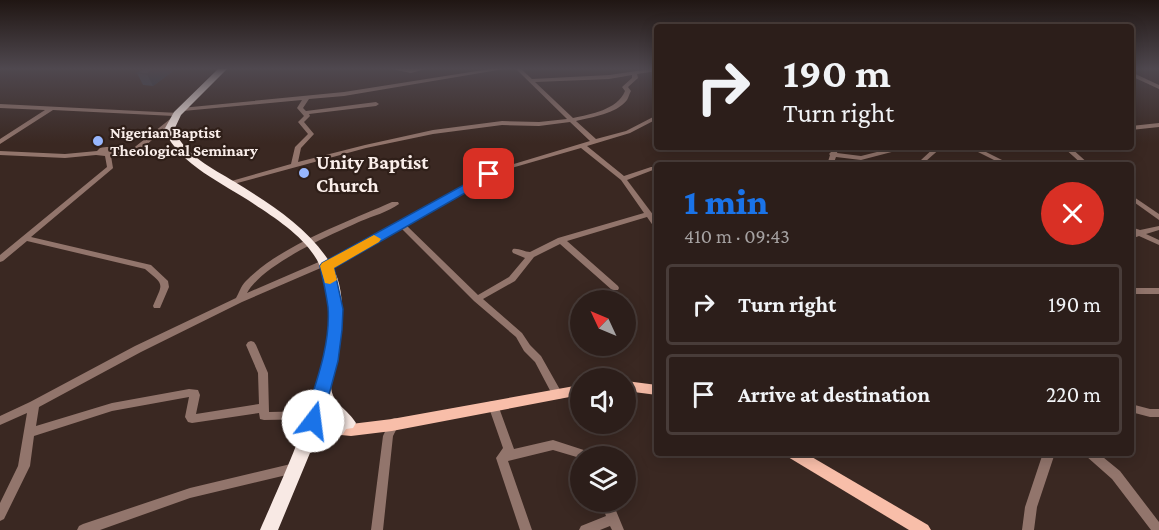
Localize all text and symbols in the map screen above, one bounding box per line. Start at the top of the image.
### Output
icon: right [684,48,762,126]
text: 190 m [783,49,891,96]
text: Turn right [783,98,894,128]
place label: Nigerian Baptist Theological Seminary [110,124,258,159]
marker: Nigerian Baptist Theological Seminary [91,134,105,148]
pin [463,148,514,199]
place label: Unity Baptist Church [316,151,429,196]
icon: arrive [472,157,505,190]
marker: Unity Baptist Church [297,166,311,180]
text: 1 min [684,182,768,222]
button: close [1041,182,1104,245]
text: 410 m · 09:43 [684,225,790,247]
icon: right [687,288,720,321]
north arrow [570,290,636,356]
map controls [570,290,636,512]
text: Turn right [738,292,836,317]
text: 190 m [1048,292,1101,317]
button: sound [570,368,636,434]
icon: arrive [687,378,720,411]
text: Arrive at destination [738,382,930,407]
text: 220 m [1046,382,1101,407]
position arrow [281,389,345,453]
button: layers [570,446,636,512]

